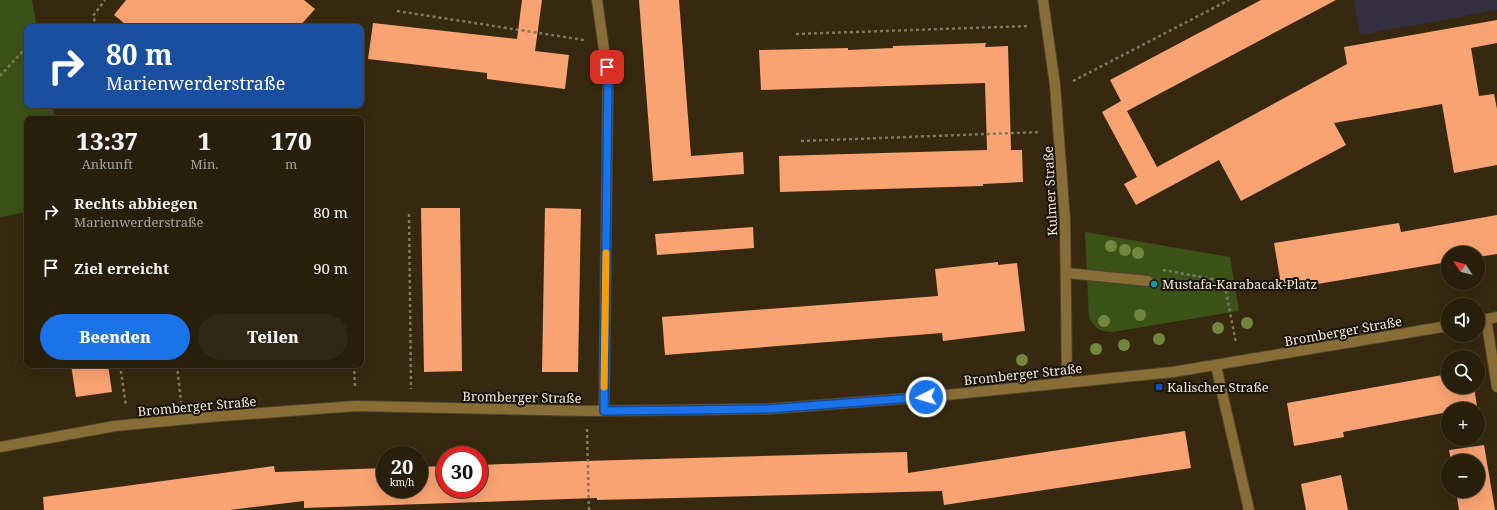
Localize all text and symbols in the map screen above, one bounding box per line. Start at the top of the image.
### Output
text: 80 m [106,35,173,73]
icon: right [40,40,92,92]
pin [590,50,624,84]
icon: arrive [596,56,618,78]
text: Marienwerderstraße [106,71,285,95]
text: 13:37 [76,124,138,157]
text: 1 [198,124,211,157]
text: 170 [271,124,312,157]
street label: Kulmer Straße [1039,146,1061,236]
text: Ankunft [82,155,133,173]
text: Min. [191,155,219,173]
text: m [285,155,297,173]
text: Rechts abbiegen [74,193,198,213]
icon: right [40,201,62,223]
text: 80 m [313,202,348,222]
text: Marienwerderstraße [74,213,203,231]
north arrow [1441,246,1485,290]
map controls [1441,246,1485,498]
icon: arrive [40,257,62,279]
text: Ziel erreicht [74,258,169,278]
text: 90 m [313,258,348,278]
place label: Mustafa-Karabacak-Platz [1162,275,1317,293]
marker: Mustafa-Karabacak-Platz [1149,279,1159,289]
button: sound [1441,298,1485,342]
street label: Bromberger Straße [1283,312,1403,350]
button: Beenden [40,314,190,360]
button: Teilen [198,314,348,360]
button: search [1441,350,1485,394]
street label: Bromberger Straße [963,359,1083,389]
position arrow [905,376,947,418]
place label: Kalischer Straße [1167,378,1269,396]
marker: Kalischer Straße [1154,382,1164,392]
street label: Bromberger Straße [462,387,582,407]
street label: Bromberger Straße [137,392,257,420]
button: + [1441,402,1485,446]
speed limit sign: 30 [436,446,488,498]
text: 20 [391,453,413,480]
button: − [1441,454,1485,498]
text: km/h [390,475,414,489]

